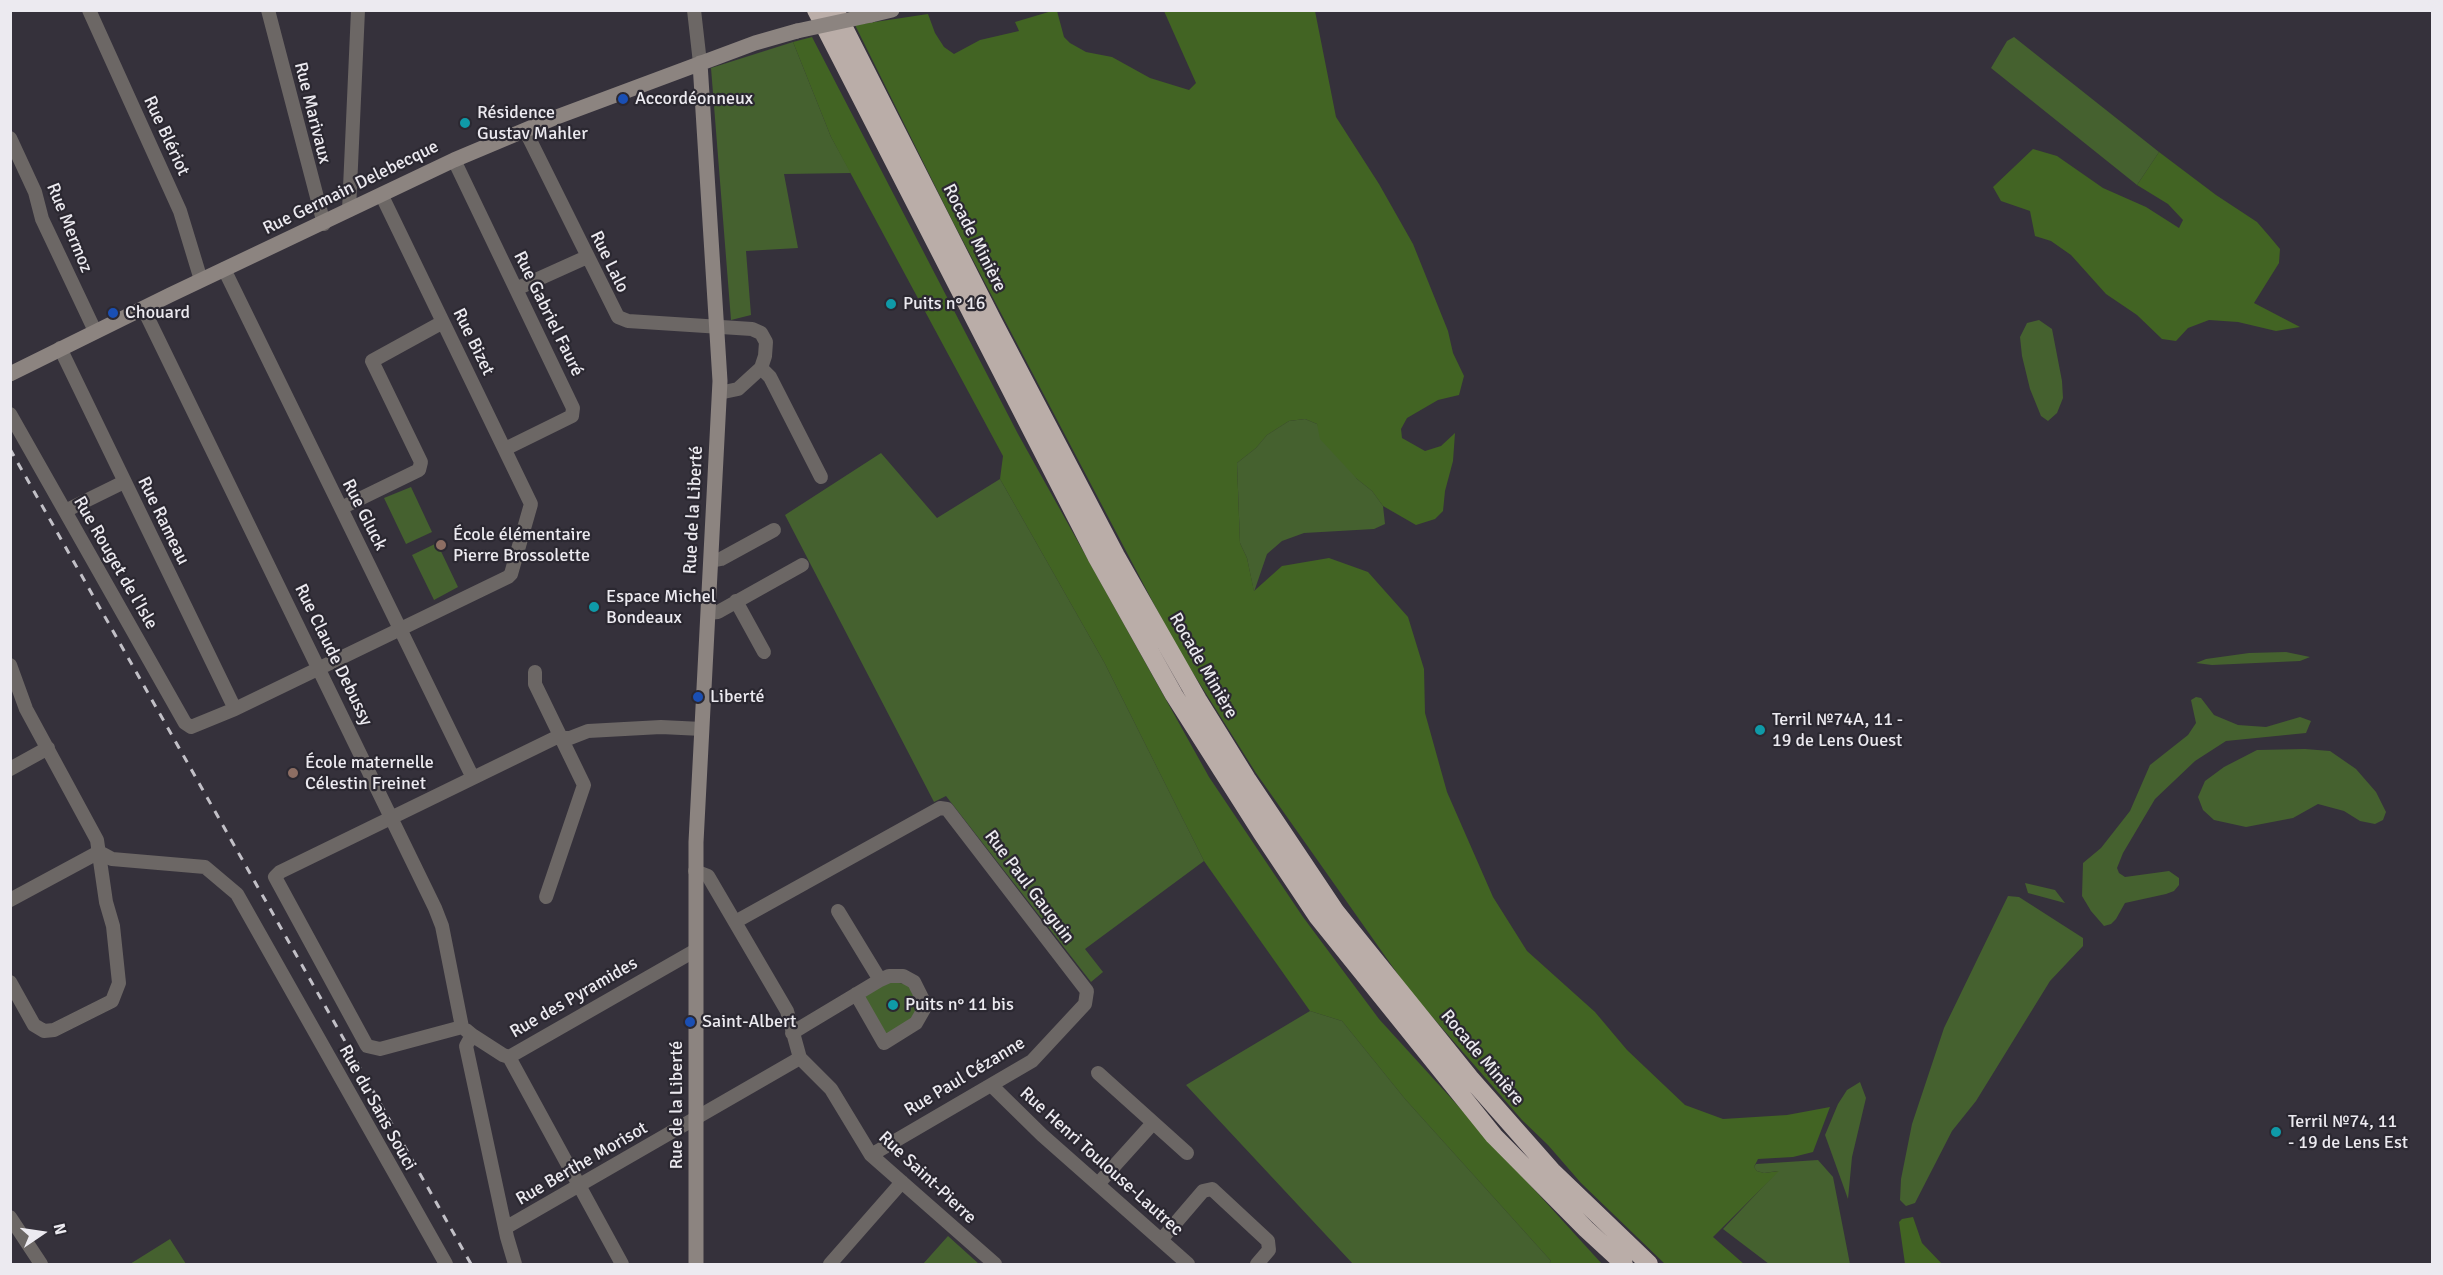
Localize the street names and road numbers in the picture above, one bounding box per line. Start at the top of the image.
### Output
street label: Rue Marivaux [289,60,335,166]
street label: Rue Blériot [138,93,194,179]
street label: Rue Germain Delebecque [260,136,442,240]
street label: Rue Mermoz [41,180,97,276]
street label: Rocade Minière [938,180,1010,296]
street label: Rue Lalo [585,228,633,296]
street label: Rue Gabriel Fauré [508,248,588,380]
street label: Rue Bizet [448,305,498,379]
street label: Rue de la Liberté [680,445,708,575]
street label: Rue Rameau [132,473,194,569]
street label: Rue Gluck [337,476,391,554]
street label: Rue Rouget de l'Isle [68,493,162,633]
street label: Rue Claude Debussy [289,581,377,729]
street label: Rocade Minière [1164,609,1242,723]
street label: Rue Paul Gauguin [980,826,1078,948]
street label: Rue des Pyramides [506,953,642,1043]
street label: Rocade Minière [1436,1006,1528,1110]
street label: Rue Paul Cézanne [901,1033,1029,1121]
street label: Rue de la Liberté [666,1041,688,1169]
street label: Rue du Sans Souci [334,1042,420,1174]
street label: Rue Henri Toulouse-Lautrec [1015,1083,1187,1241]
street label: Rue Berthe Morisot [512,1118,652,1210]
street label: Rue Saint-Pierre [874,1127,980,1229]

